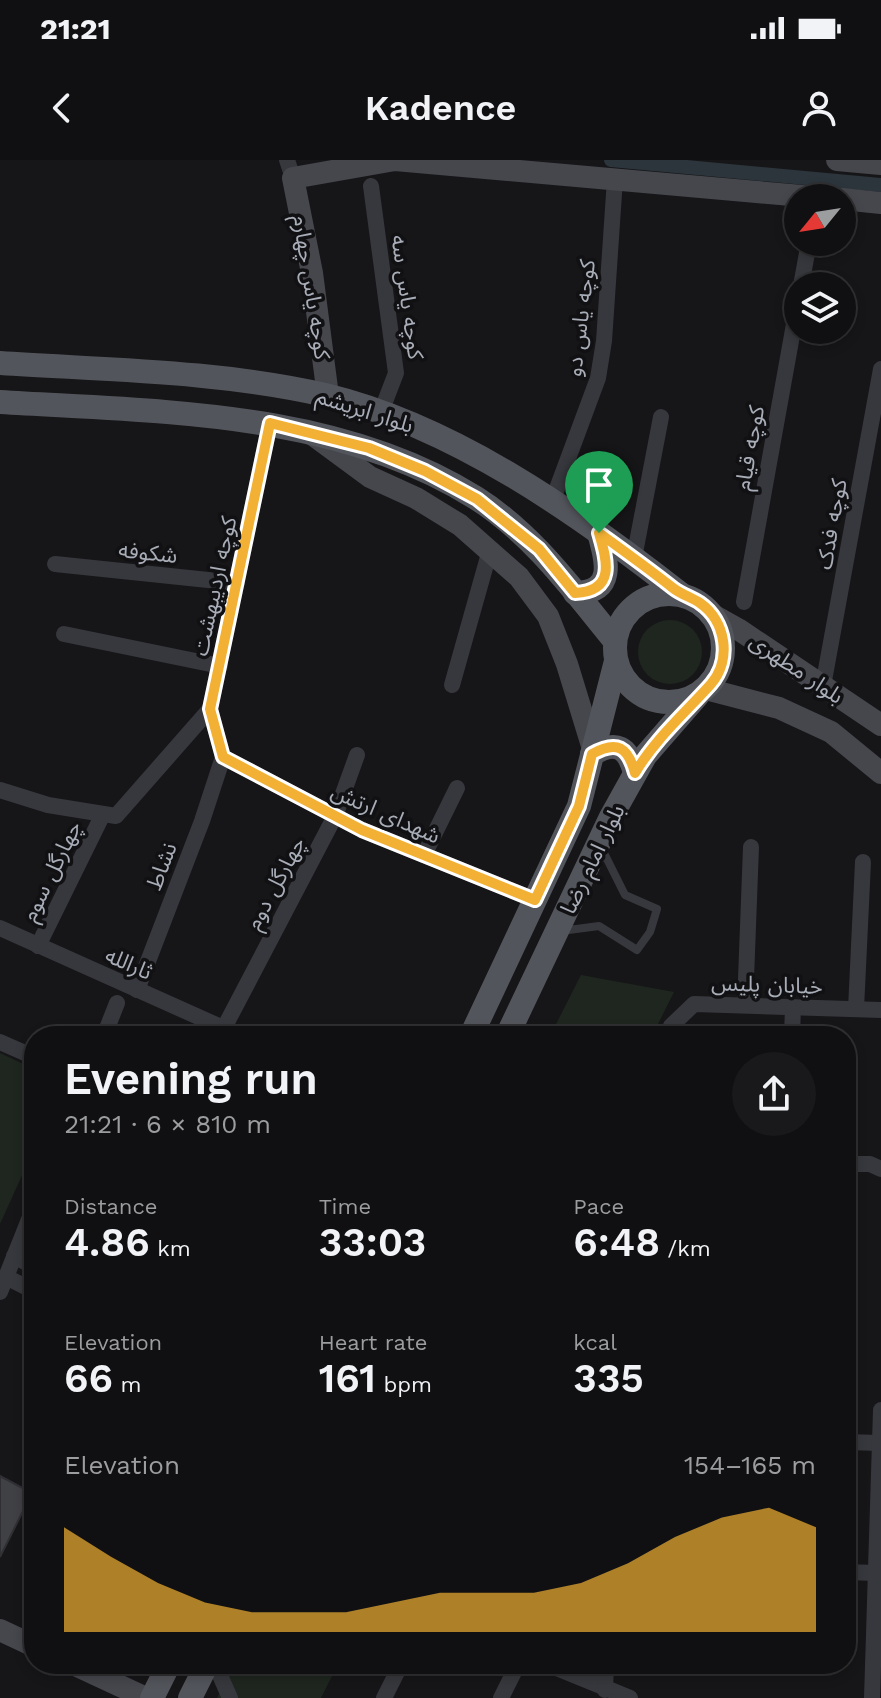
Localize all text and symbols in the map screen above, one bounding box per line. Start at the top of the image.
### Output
text: 21:21 [40,11,111,46]
icon: back [40,86,84,130]
icon: person [797,86,841,130]
text: Kadence [365,87,516,129]
north arrow [784,184,856,256]
map controls [784,184,856,344]
street label: کوچه یاس چهارم [284,213,335,363]
street label: کوچه یاس سه [384,233,429,362]
street label: کوچه یاس دو [561,257,602,378]
button: layers [784,272,856,344]
street label: بلوار ابریشم [312,383,417,442]
street label: کوچه قیام [730,403,773,493]
pin [565,451,633,533]
icon: arrive [577,463,621,507]
street label: کوچه فدک [811,476,854,572]
street label: کوچه اردیبهشت [188,513,244,658]
street label: شکوفه [117,537,179,568]
street label: بلوار مطهری [745,628,848,710]
street label: شهدای ارتش [327,778,444,850]
street label: بلوار امام رضا [555,800,633,920]
street label: چهارگل سوم [16,817,90,927]
street label: چهارگل دوم [241,833,314,936]
street label: نشاط [141,839,182,893]
street label: ثارالله [101,942,156,986]
street label: خیابان پلیس [711,970,823,1001]
button: share [732,1052,816,1136]
text: Evening run [64,1053,318,1105]
text: 21:21 · 6 × 810 m [64,1109,271,1139]
text: Distance [64,1194,158,1219]
text: Time [319,1194,371,1219]
text: Pace [573,1194,624,1219]
text: 4.86 [64,1219,150,1266]
text: 33:03 [319,1219,426,1266]
text: 6:48 [573,1219,660,1266]
text: km [150,1236,191,1261]
text: /km [660,1236,711,1261]
text: Elevation [64,1330,162,1355]
text: Heart rate [319,1330,427,1355]
text: kcal [573,1330,617,1355]
text: 66 [64,1355,113,1402]
text: 161 [319,1355,376,1402]
text: 335 [573,1355,644,1402]
text: m [113,1372,142,1397]
text: bpm [376,1372,432,1397]
text: Elevation [64,1450,180,1480]
text: 154–165 m [684,1450,816,1480]

